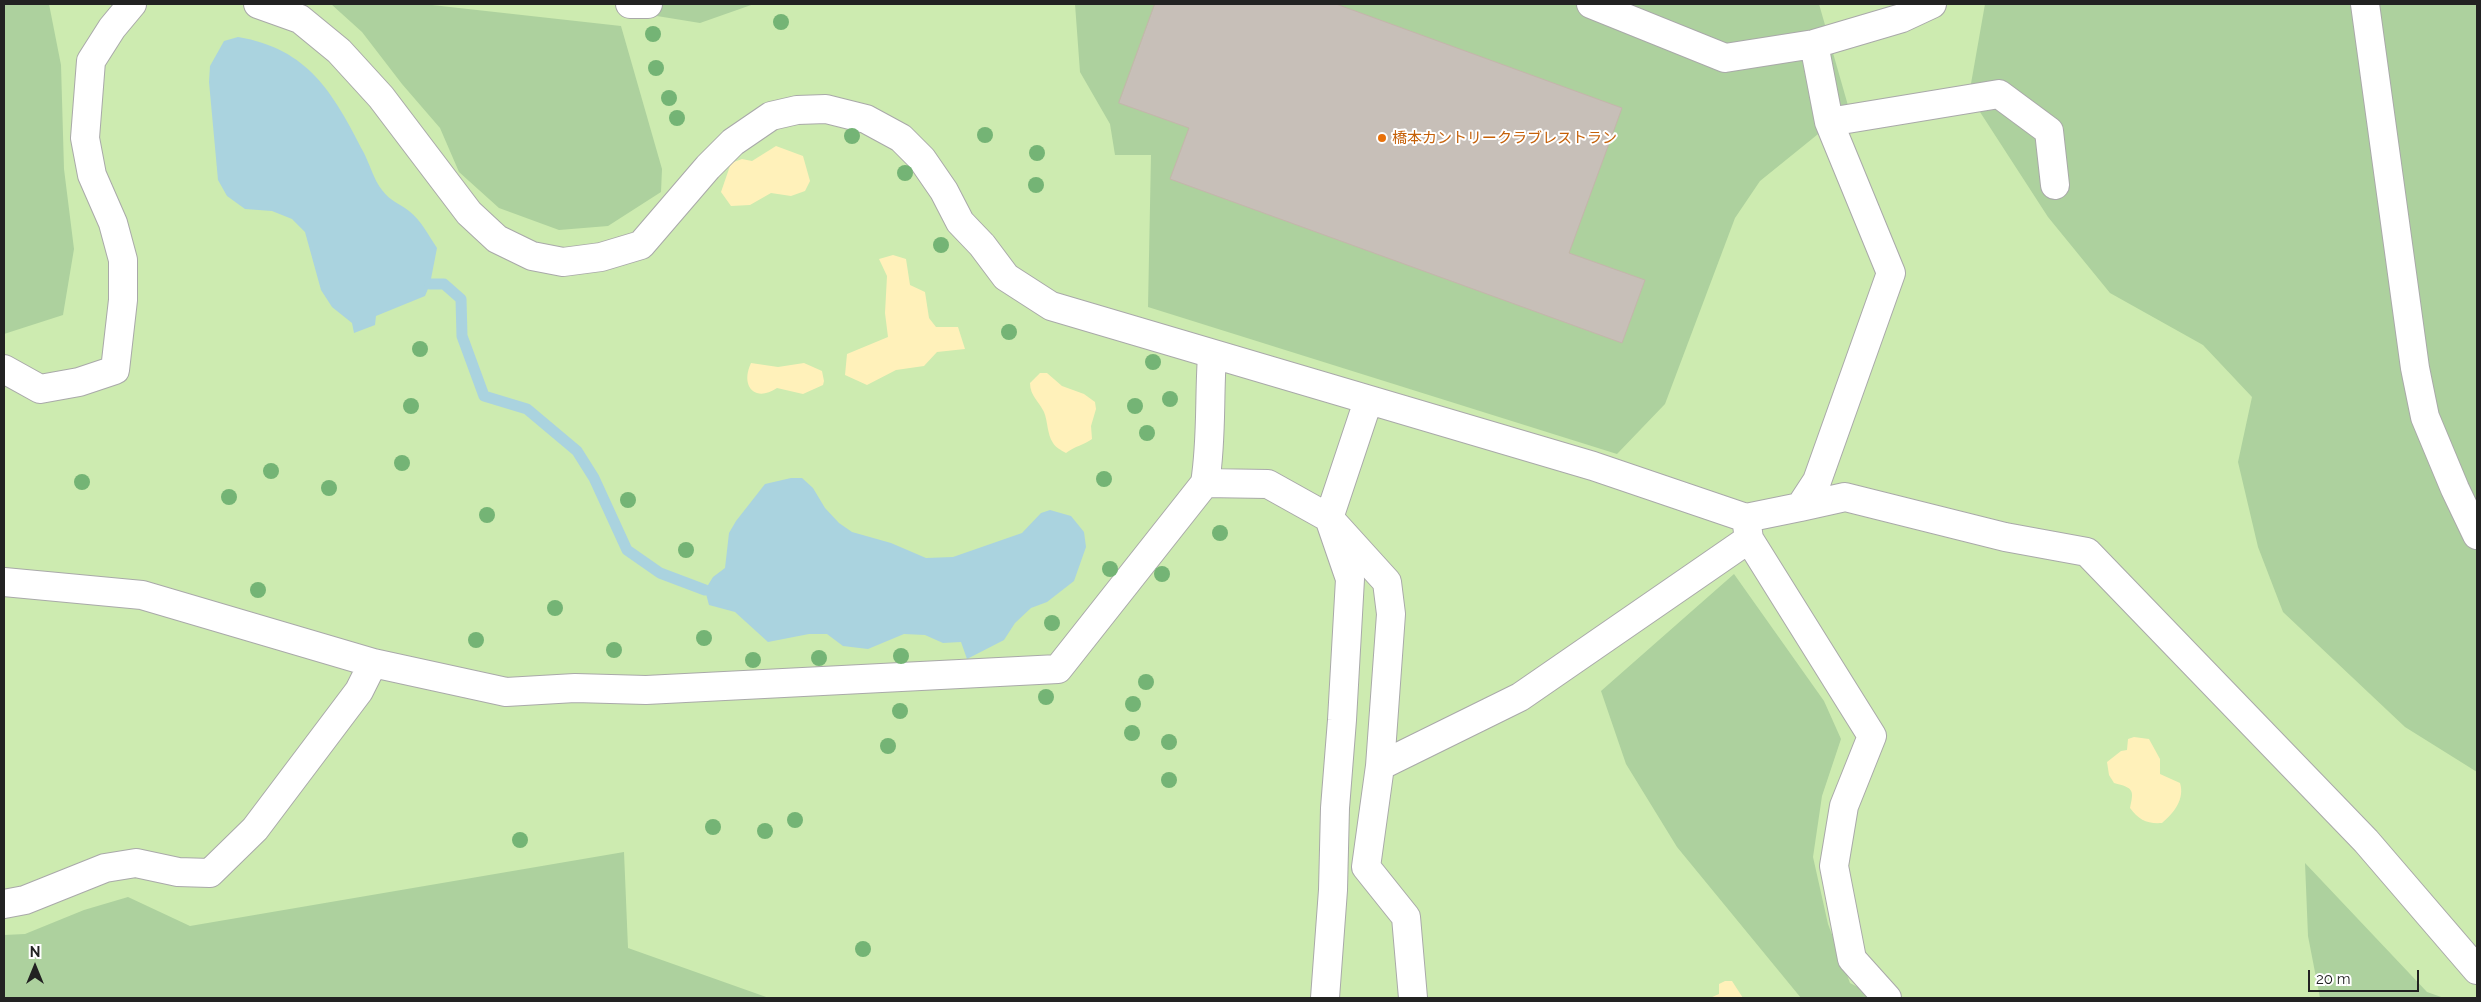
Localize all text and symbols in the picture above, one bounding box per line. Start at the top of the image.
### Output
place label: 橋本カントリークラブレストラン [1392,129,1617,147]
marker: 橋本カントリークラブレストラン [1376,132,1388,144]
north arrow [10,942,60,992]
text: N [30,944,40,960]
scale bar [2311,960,2422,992]
text: 20 m [2316,970,2351,988]

